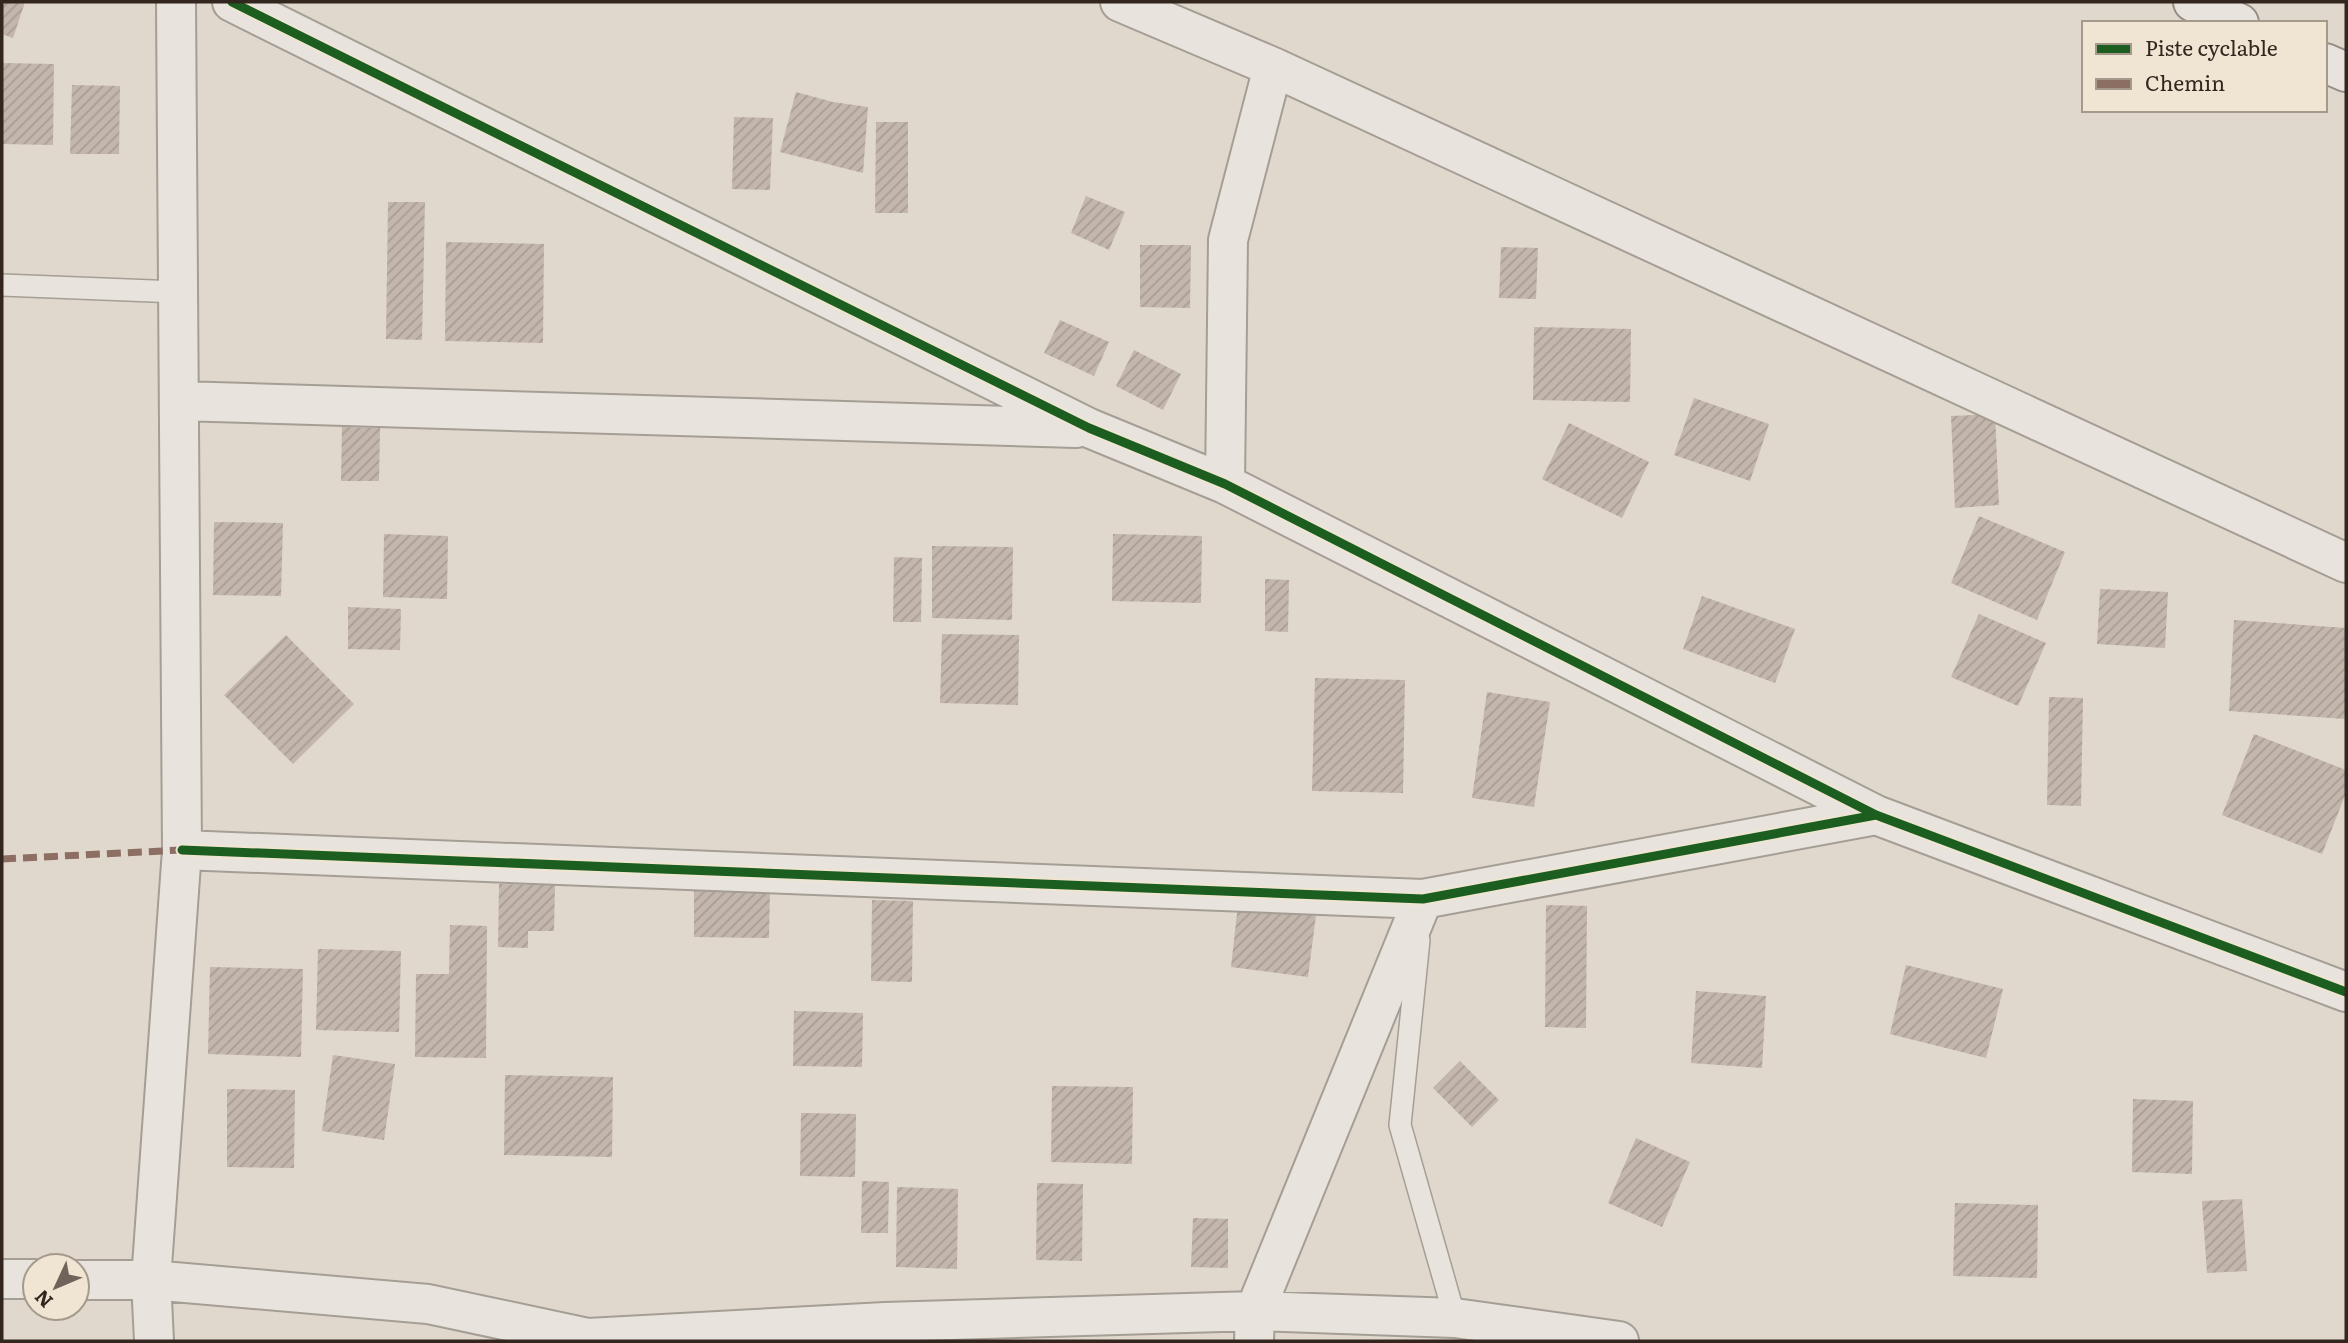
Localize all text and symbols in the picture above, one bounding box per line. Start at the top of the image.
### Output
legend [2082,21,2327,112]
text: Piste cyclable [2145,31,2278,62]
text: Chemin [2145,66,2225,97]
north arrow [21,1252,91,1322]
text: N [27,1284,59,1315]

